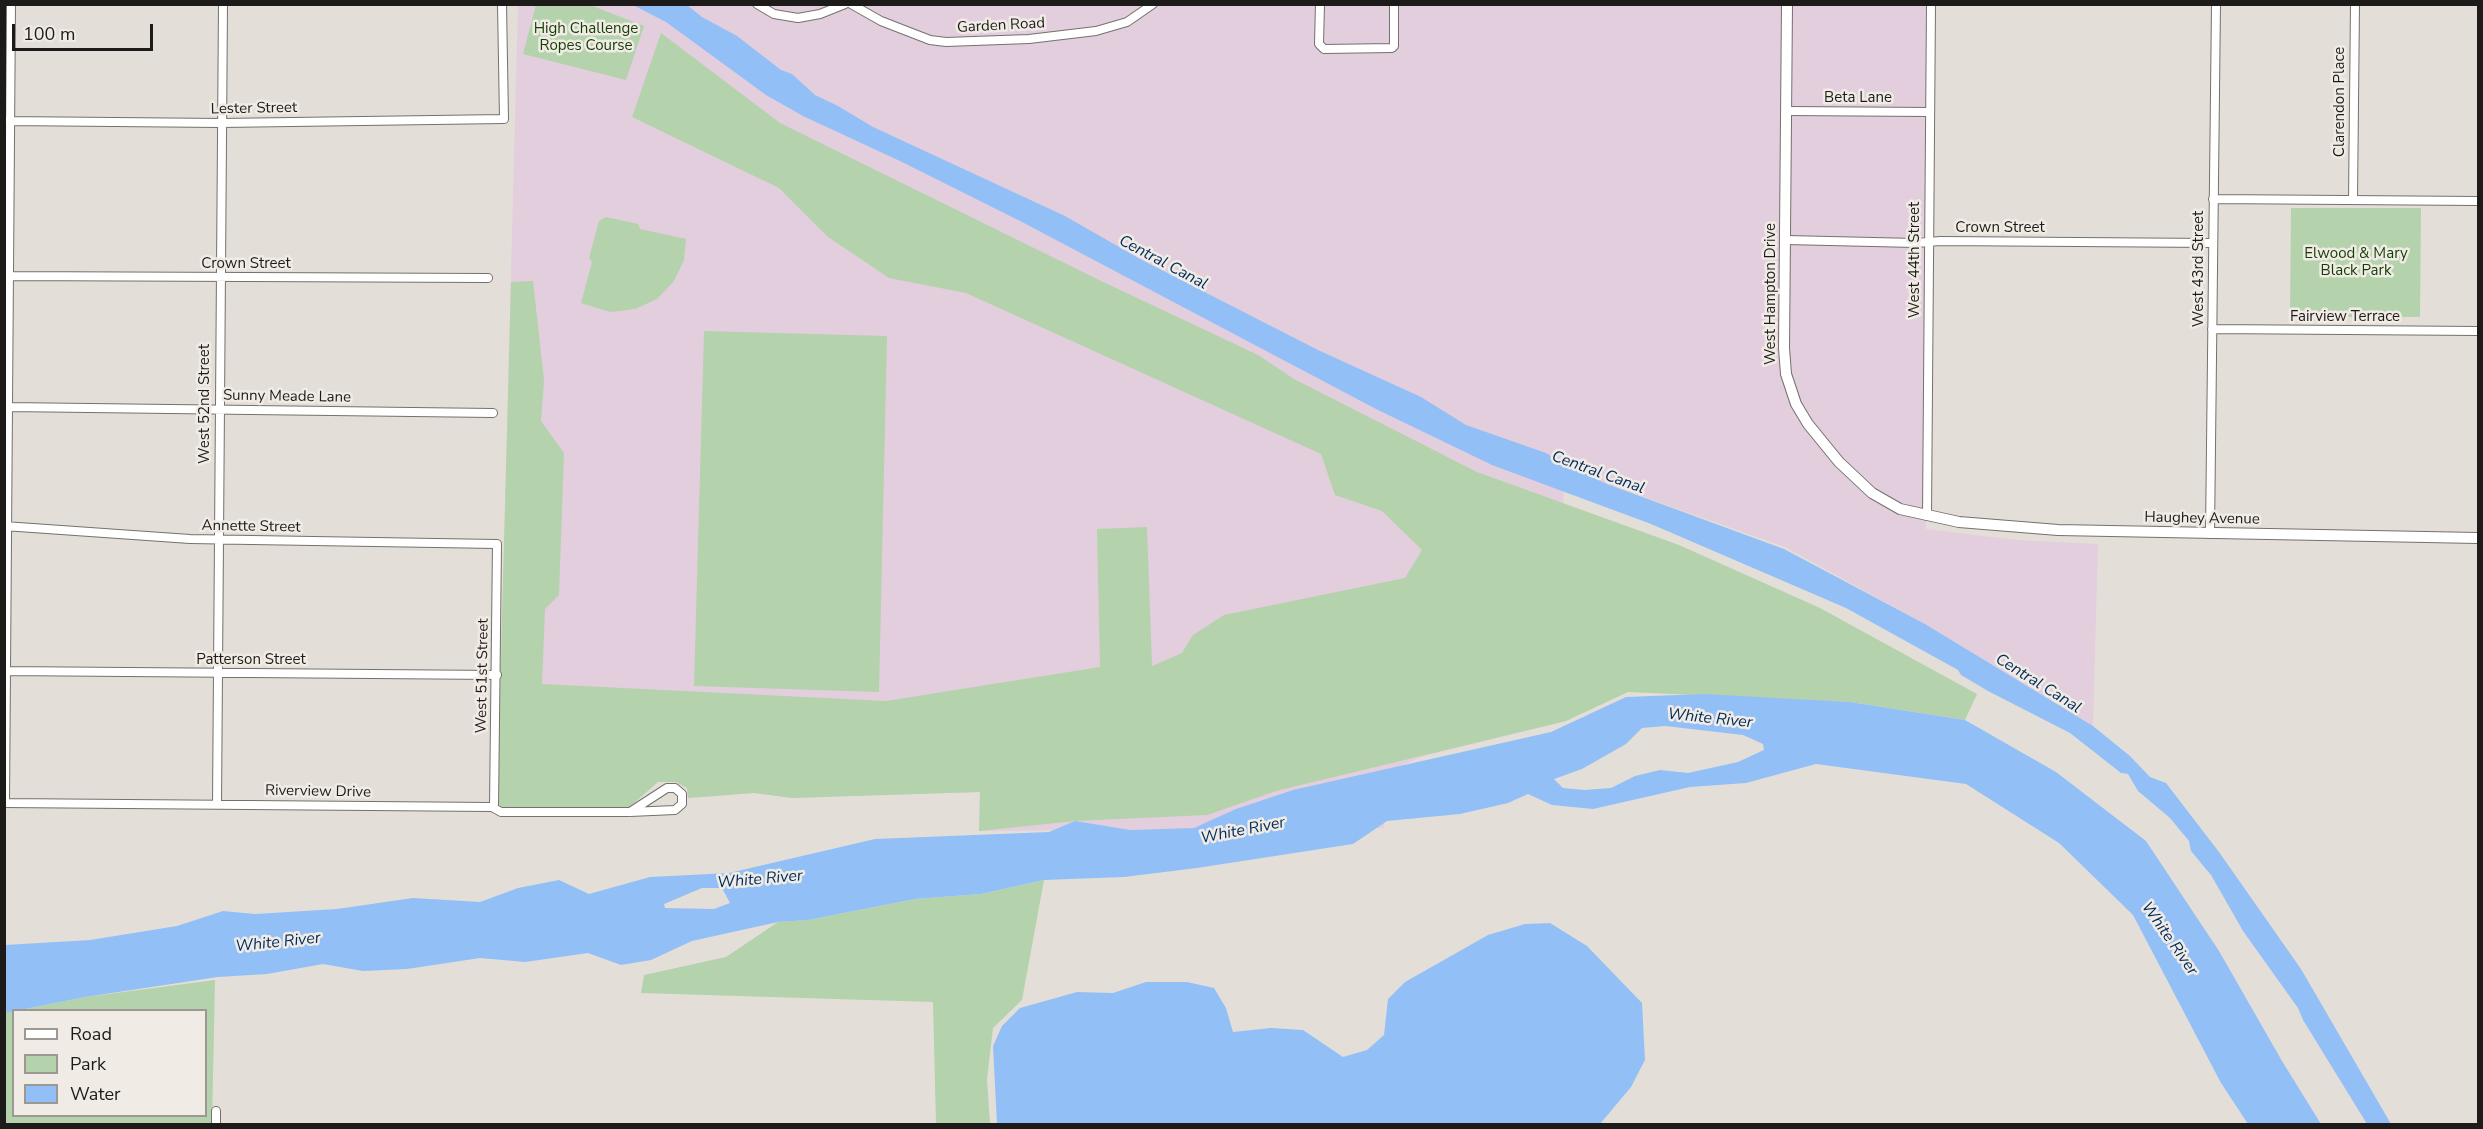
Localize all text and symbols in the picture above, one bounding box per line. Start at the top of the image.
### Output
scale bar [15,12,156,50]
street label: Garden Road [957,15,1045,37]
park label: High Challenge Ropes Course [534,20,638,55]
text: 100 m [23,22,75,46]
street label: Clarendon Place [2331,47,2349,157]
street label: Beta Lane [1824,89,1892,107]
street label: Lester Street [211,99,297,119]
street label: West 44th Street [1906,202,1924,318]
street label: West 43rd Street [2190,211,2208,327]
street label: Crown Street [1955,219,2045,237]
street label: West Hampton Drive [1762,223,1780,365]
water label: Central Canal [1115,232,1211,294]
park label: Elwood & Mary Black Park [2304,245,2408,280]
street label: Crown Street [201,255,291,273]
street label: Fairview Terrace [2290,308,2400,326]
street label: West 52nd Street [196,344,214,464]
street label: Sunny Meade Lane [223,387,351,407]
water label: Central Canal [1549,447,1647,499]
street label: Haughey Avenue [2144,509,2260,529]
street label: Annette Street [201,517,301,537]
street label: West 51st Street [473,618,493,734]
water label: Central Canal [1991,650,2085,718]
street label: Patterson Street [196,651,306,669]
water label: White River [1667,705,1753,733]
street label: Riverview Drive [265,782,371,802]
water label: White River [1199,813,1287,849]
water label: White River [717,867,803,893]
water label: White River [2137,899,2201,979]
water label: White River [235,929,321,957]
legend [12,1009,207,1117]
text: Road [70,1022,112,1046]
text: Park [70,1052,106,1076]
text: Water [70,1082,121,1106]

